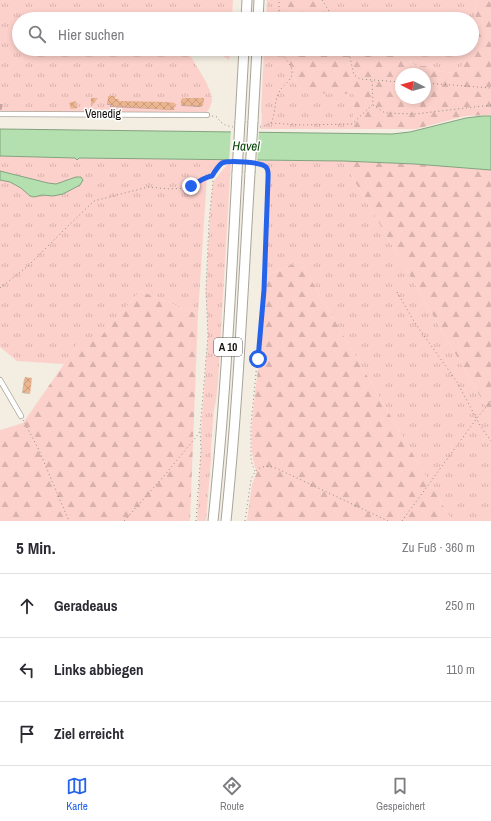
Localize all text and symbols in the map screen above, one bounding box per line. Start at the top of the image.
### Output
search box [12,12,479,56]
icon: search [26,23,48,45]
text: Hier suchen [58,24,124,45]
north arrow [395,68,431,104]
street label: Venedig [85,106,122,122]
water label: Havel [232,137,260,155]
route end [182,177,200,195]
road number: A 10 [214,338,242,356]
route start [249,350,267,368]
text: 5 Min. [16,536,56,559]
text: Zu Fuß · 360 m [402,539,475,556]
icon: ahead [16,595,38,617]
text: Geradeaus [54,595,118,616]
text: 250 m [445,597,475,614]
icon: left [16,659,38,681]
text: Links abbiegen [54,659,144,680]
text: 110 m [446,661,475,678]
icon: arrive [16,723,38,745]
text: Ziel erreicht [54,723,124,744]
tab: Karte [66,775,88,813]
tab: Route [220,775,244,813]
tab: Gespeichert [376,775,425,813]

